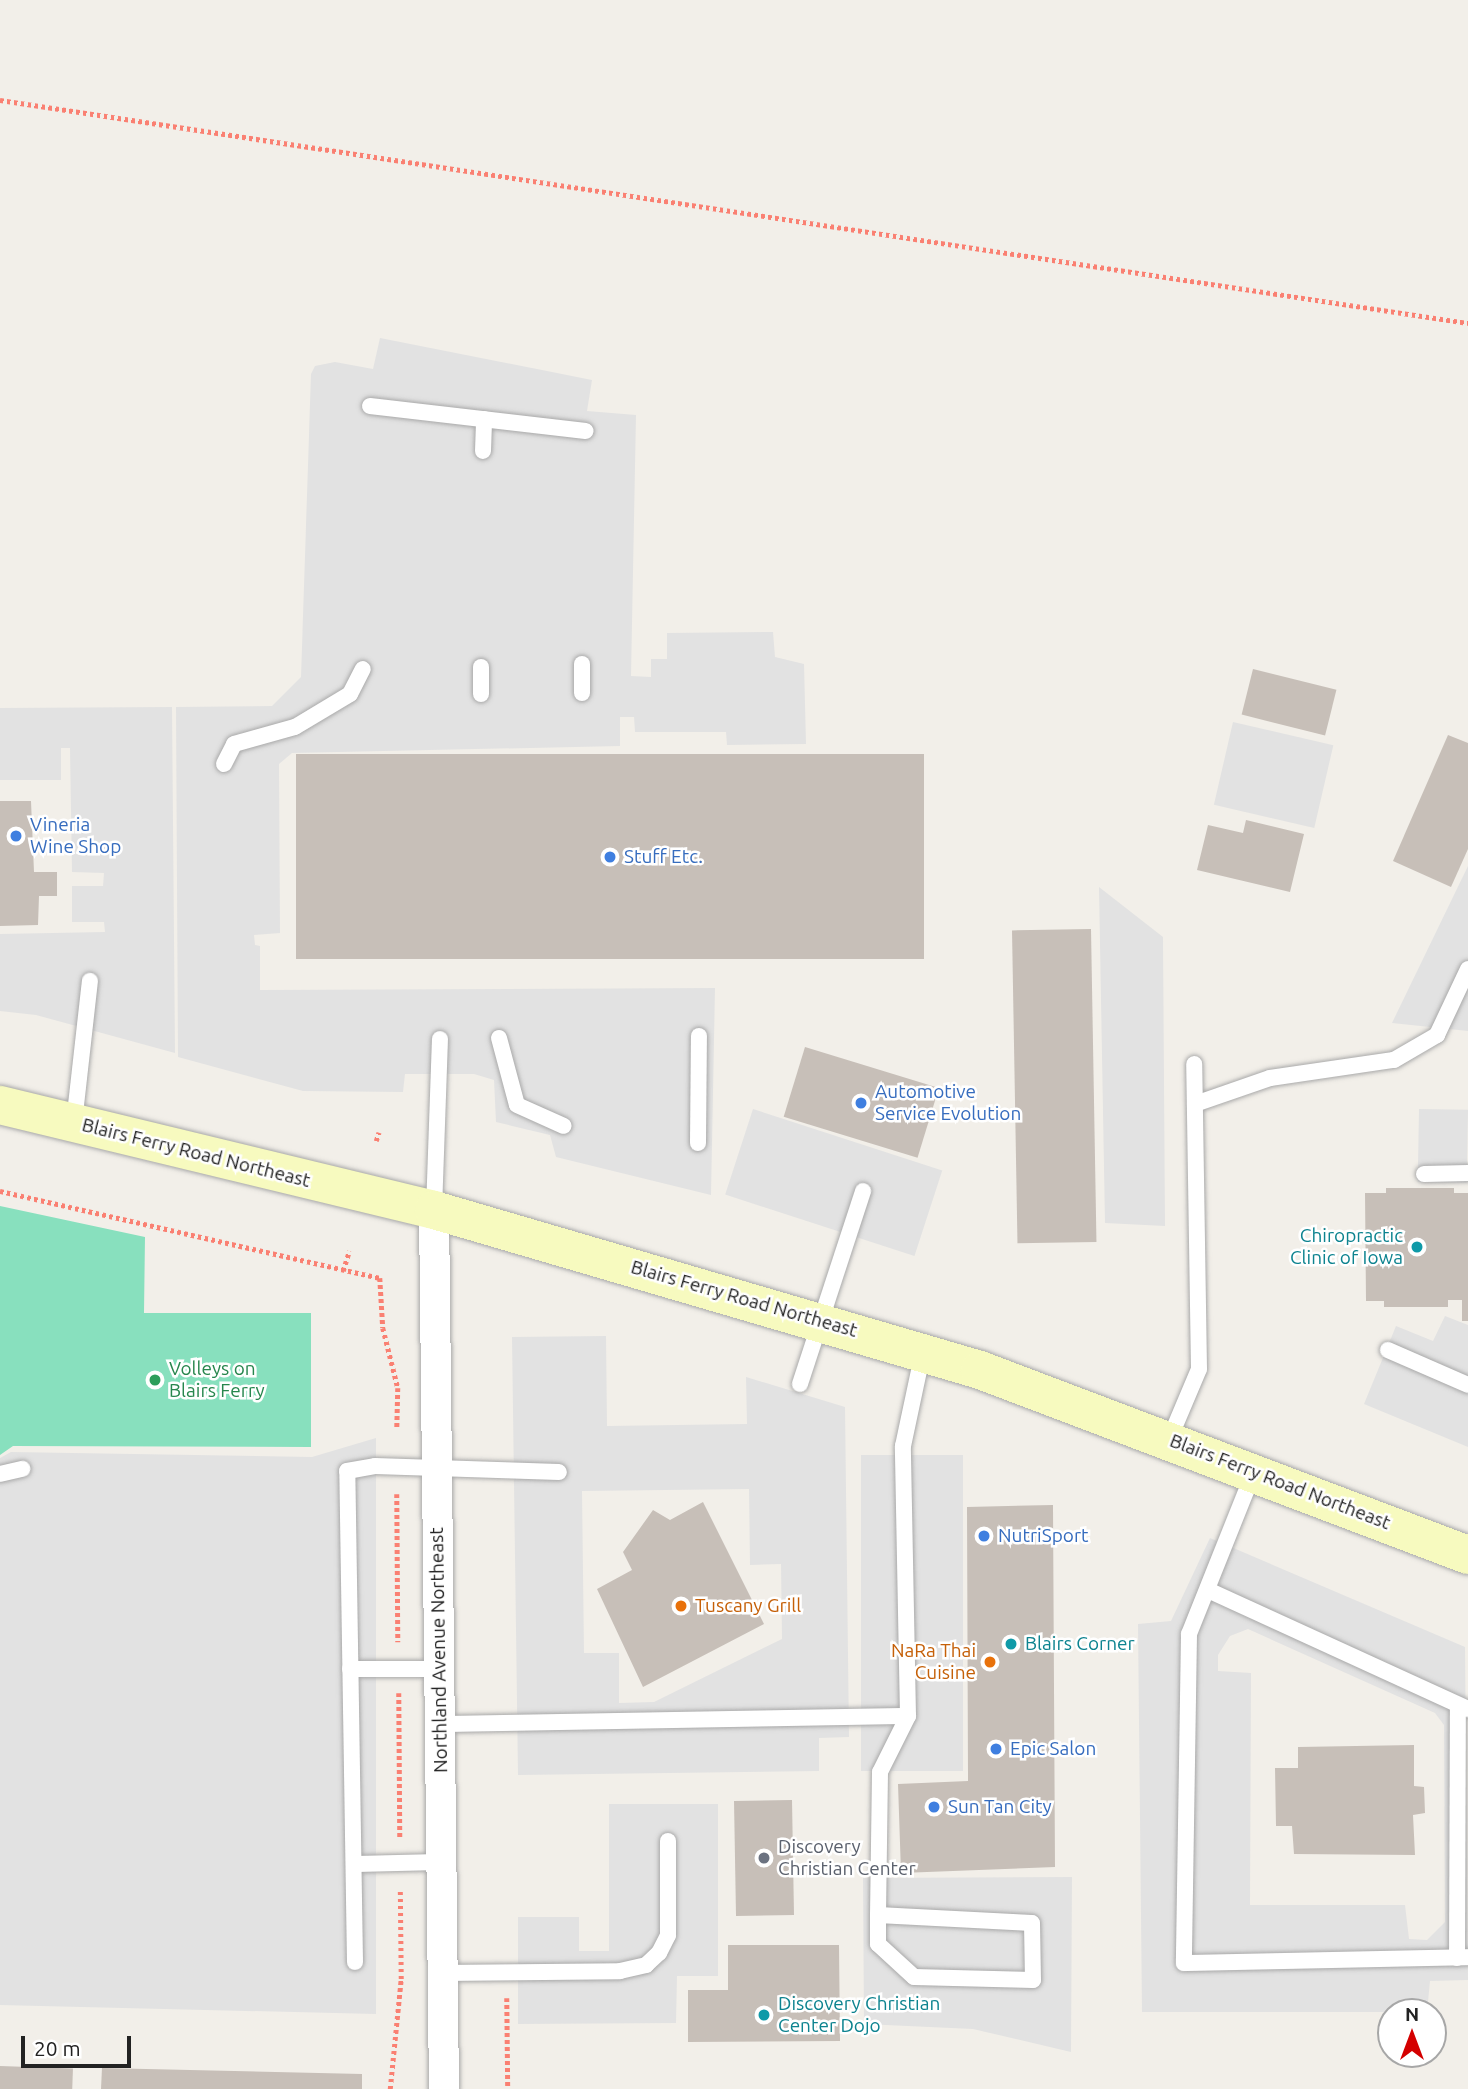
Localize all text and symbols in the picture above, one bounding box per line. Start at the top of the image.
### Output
place label: Vineria Wine Shop [30,814,121,858]
marker: Vineria Wine Shop [8,828,24,844]
place label: Stuff Etc. [624,846,703,868]
marker: Stuff Etc. [602,849,618,865]
place label: Automotive Service Evolution [875,1081,1021,1125]
marker: Automotive Service Evolution [853,1095,869,1111]
street label: Blairs Ferry Road Northeast [80,1114,312,1192]
place label: Chiropractic Clinic of Iowa [1290,1225,1403,1269]
marker: Chiropractic Clinic of Iowa [1409,1239,1425,1255]
street label: Blairs Ferry Road Northeast [628,1256,860,1342]
place label: Volleys on Blairs Ferry [169,1358,265,1402]
marker: Volleys on Blairs Ferry [147,1372,163,1388]
street label: Blairs Ferry Road Northeast [1167,1429,1393,1535]
place label: NutriSport [998,1525,1089,1547]
street label: Northland Avenue Northeast [425,1527,453,1773]
marker: NutriSport [976,1528,992,1544]
place label: Tuscany Grill [695,1595,801,1617]
marker: Tuscany Grill [673,1598,689,1614]
place label: Blairs Corner [1025,1633,1135,1655]
marker: Blairs Corner [1003,1636,1019,1652]
place label: NaRa Thai Cuisine [891,1640,976,1684]
marker: NaRa Thai Cuisine [982,1654,998,1670]
place label: Epic Salon [1010,1738,1096,1760]
marker: Epic Salon [988,1741,1004,1757]
place label: Sun Tan City [948,1796,1052,1818]
marker: Sun Tan City [926,1799,942,1815]
place label: Discovery Christian Center [778,1836,916,1880]
marker: Discovery Christian Center [756,1850,772,1866]
place label: Discovery Christian Center Dojo [778,1993,940,2037]
north arrow [1377,1998,1447,2068]
text: N [1405,2003,1419,2025]
marker: Discovery Christian Center Dojo [756,2007,772,2023]
scale bar [24,2022,135,2066]
text: 20 m [34,2036,81,2060]

